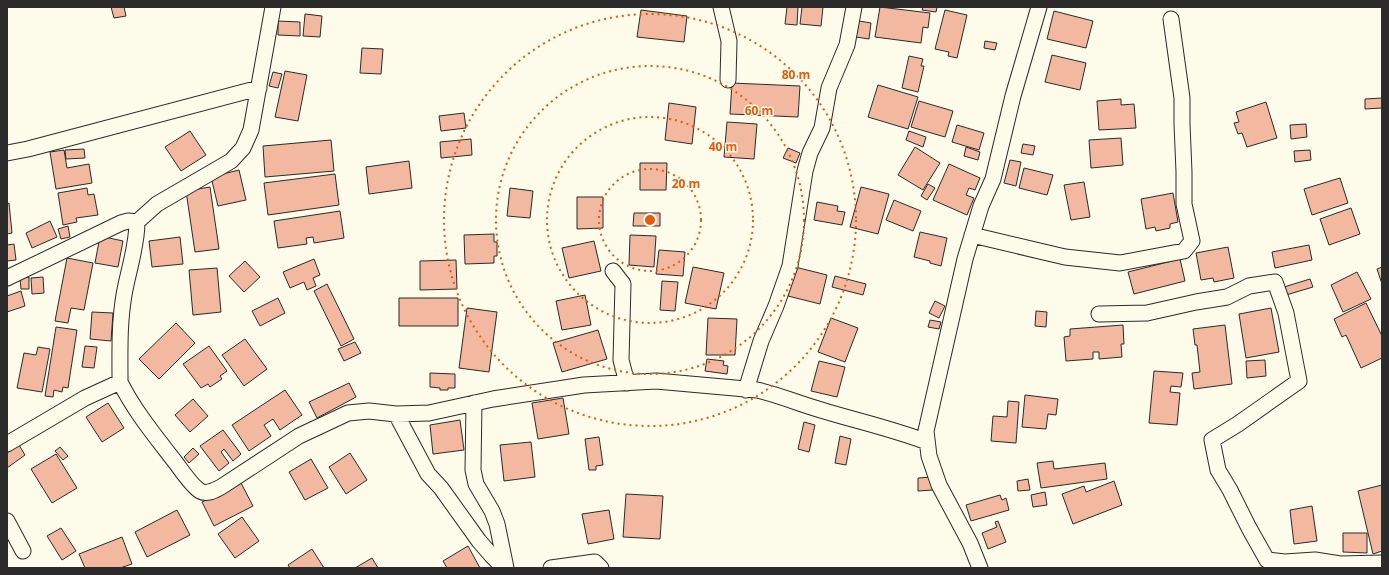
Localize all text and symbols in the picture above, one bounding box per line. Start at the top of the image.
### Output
text: 80 m [782,66,810,83]
text: 60 m [745,102,773,119]
text: 40 m [709,138,737,155]
text: 20 m [672,175,700,192]
centre of rings [643,213,657,227]

